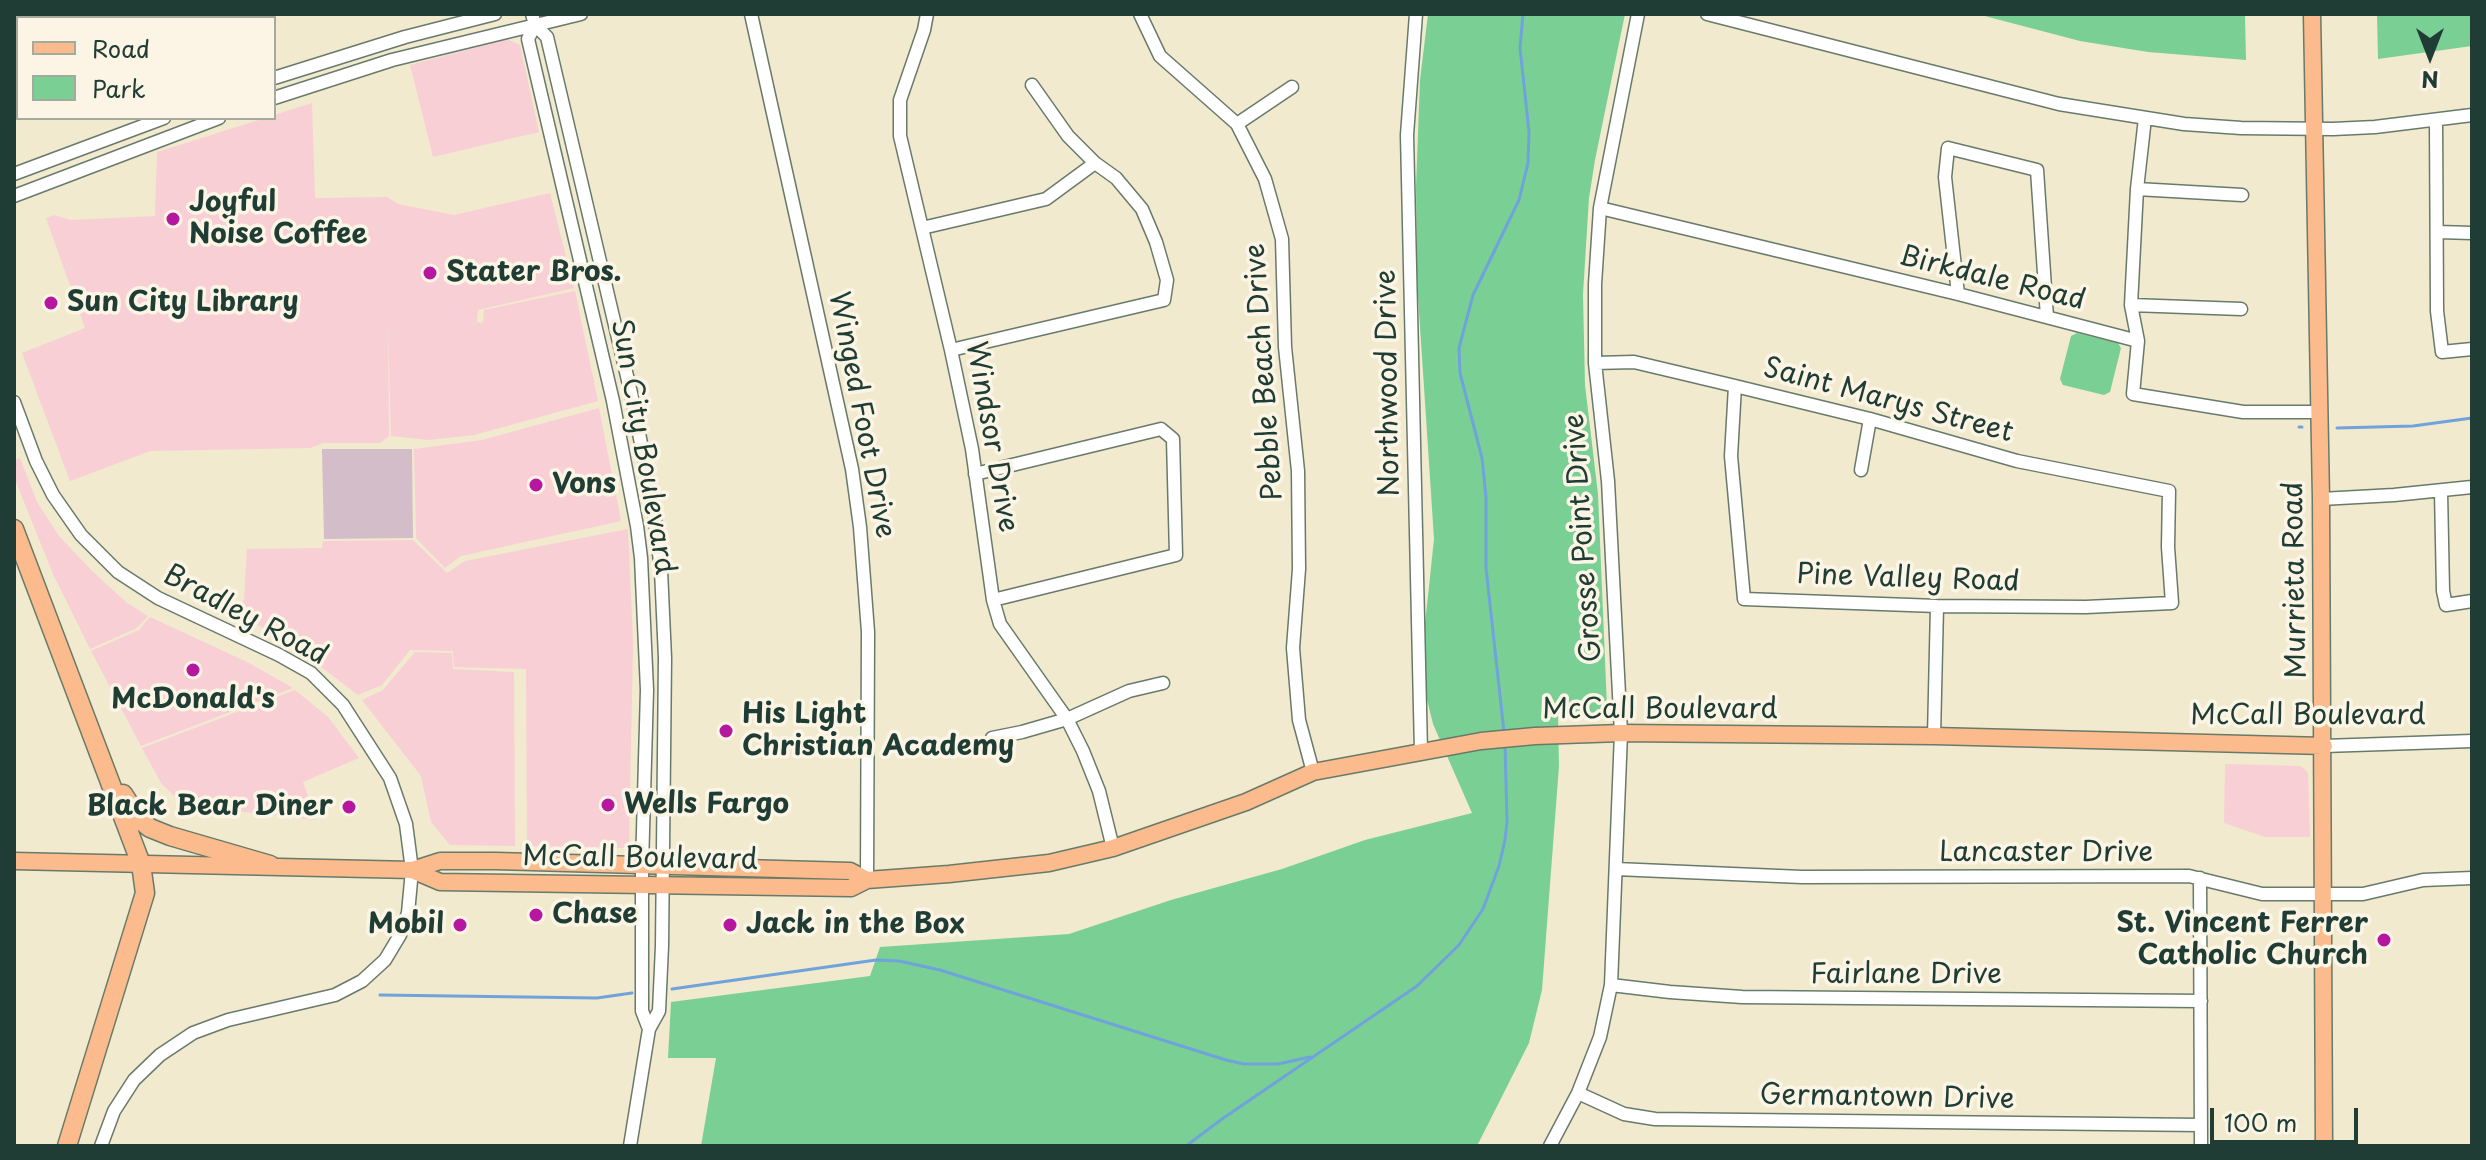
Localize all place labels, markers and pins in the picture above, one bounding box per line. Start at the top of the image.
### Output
place label: Joyful Noise Coffee [189,186,367,252]
marker: Joyful Noise Coffee [164,210,182,228]
place label: Stater Bros. [446,256,622,290]
marker: Stater Bros. [421,264,439,282]
place label: Sun City Library [67,286,299,320]
marker: Sun City Library [42,294,60,312]
place label: Vons [552,468,616,502]
marker: Vons [527,476,545,494]
marker: McDonald's [184,661,202,679]
place label: McDonald's [111,683,275,717]
place label: His Light Christian Academy [742,698,1014,764]
marker: His Light Christian Academy [717,722,735,740]
place label: Wells Fargo [624,788,789,822]
place label: Black Bear Diner [87,790,333,824]
marker: Wells Fargo [599,796,617,814]
marker: Black Bear Diner [340,798,358,816]
place label: Chase [552,898,638,932]
marker: Chase [527,906,545,924]
place label: St. Vincent Ferrer Catholic Church [2117,907,2368,973]
place label: Mobil [368,908,444,942]
place label: Jack in the Box [746,908,965,942]
marker: Mobil [451,916,469,934]
marker: Jack in the Box [721,916,739,934]
marker: St. Vincent Ferrer Catholic Church [2375,931,2393,949]

